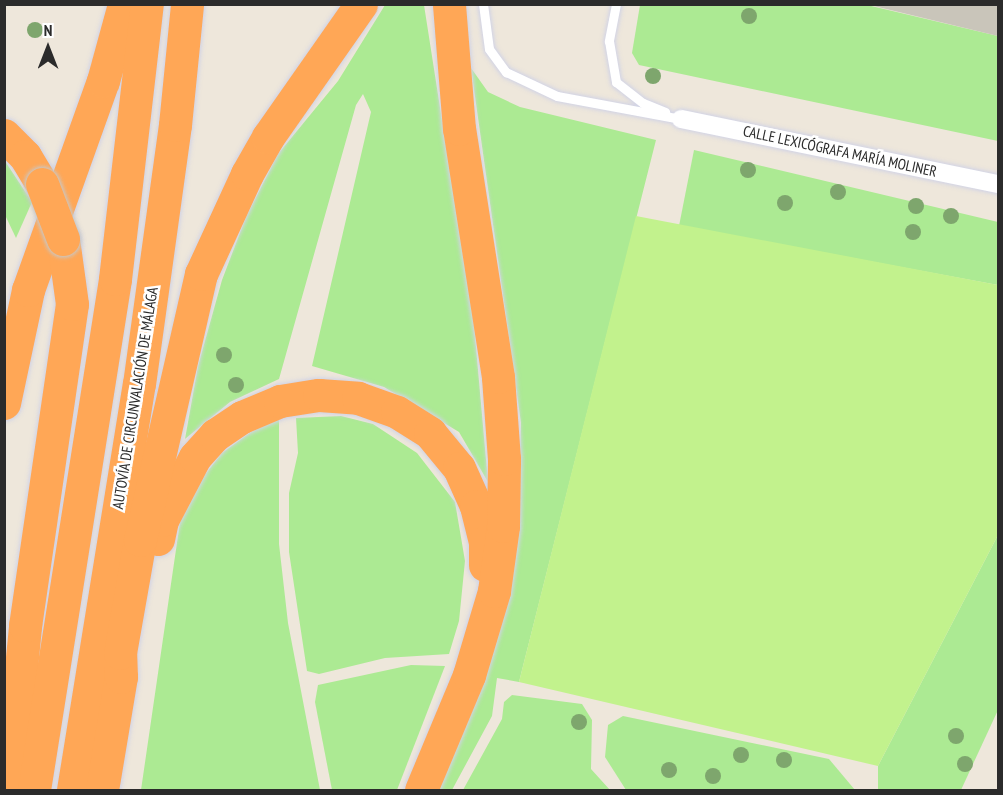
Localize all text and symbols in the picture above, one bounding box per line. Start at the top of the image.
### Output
north arrow [18,18,78,78]
text: N [44,20,52,40]
street label: CALLE LEXICÓGRAFA MARÍA MOLINER [741,122,939,180]
street label: AUTOVÍA DE CIRCUNVALACIÓN DE MÁLAGA [108,285,162,511]

